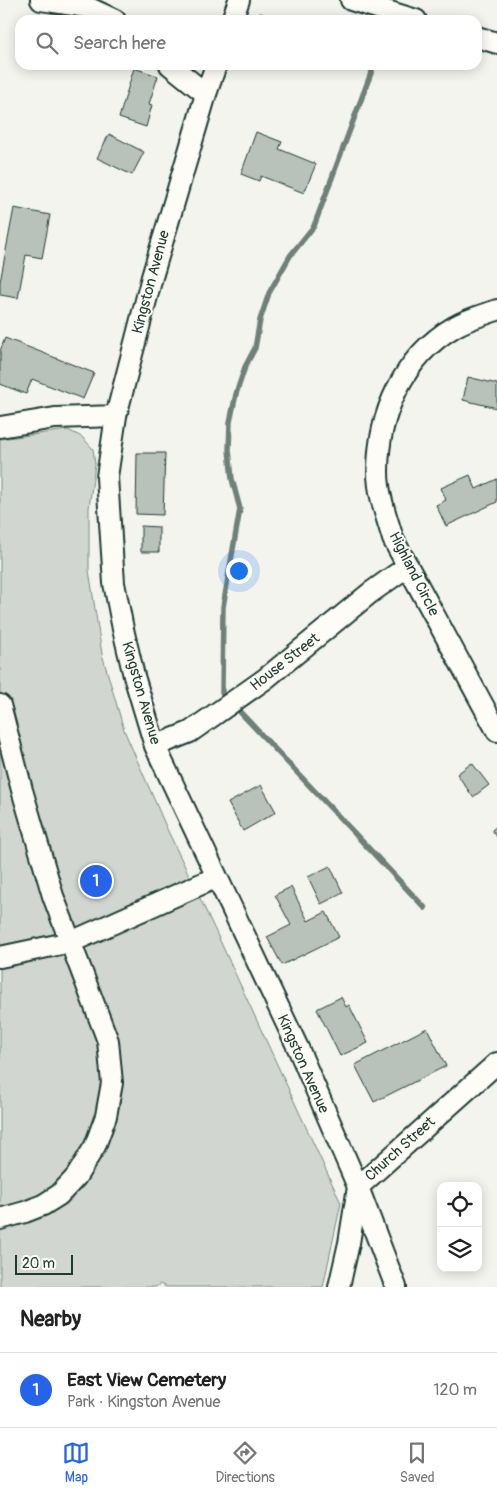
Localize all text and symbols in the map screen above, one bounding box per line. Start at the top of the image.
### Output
search box [15,15,482,70]
icon: search [33,29,61,57]
text: Search here [73,31,166,55]
street label: Kingston Avenue [128,228,174,336]
street label: Highland Circle [385,529,444,620]
your location [226,558,252,584]
street label: House Street [246,628,324,695]
street label: Kingston Avenue [117,639,165,747]
pin: 1 [80,862,112,900]
street label: Kingston Avenue [273,1012,334,1117]
street label: Church Street [361,1112,440,1185]
map controls [437,1182,482,1272]
button: locate [437,1182,482,1227]
button: layers [437,1227,482,1272]
scale bar [15,1252,72,1275]
text: 20 m [22,1255,55,1272]
text: Nearby [20,1306,81,1333]
text: East View Cemetery [67,1368,226,1392]
text: 1 [33,1380,39,1400]
text: 120 m [433,1380,477,1400]
text: Park · Kingston Avenue [67,1392,220,1412]
tab: Map [62,1439,90,1486]
tab: Directions [215,1439,275,1486]
tab: Saved [400,1439,435,1486]

